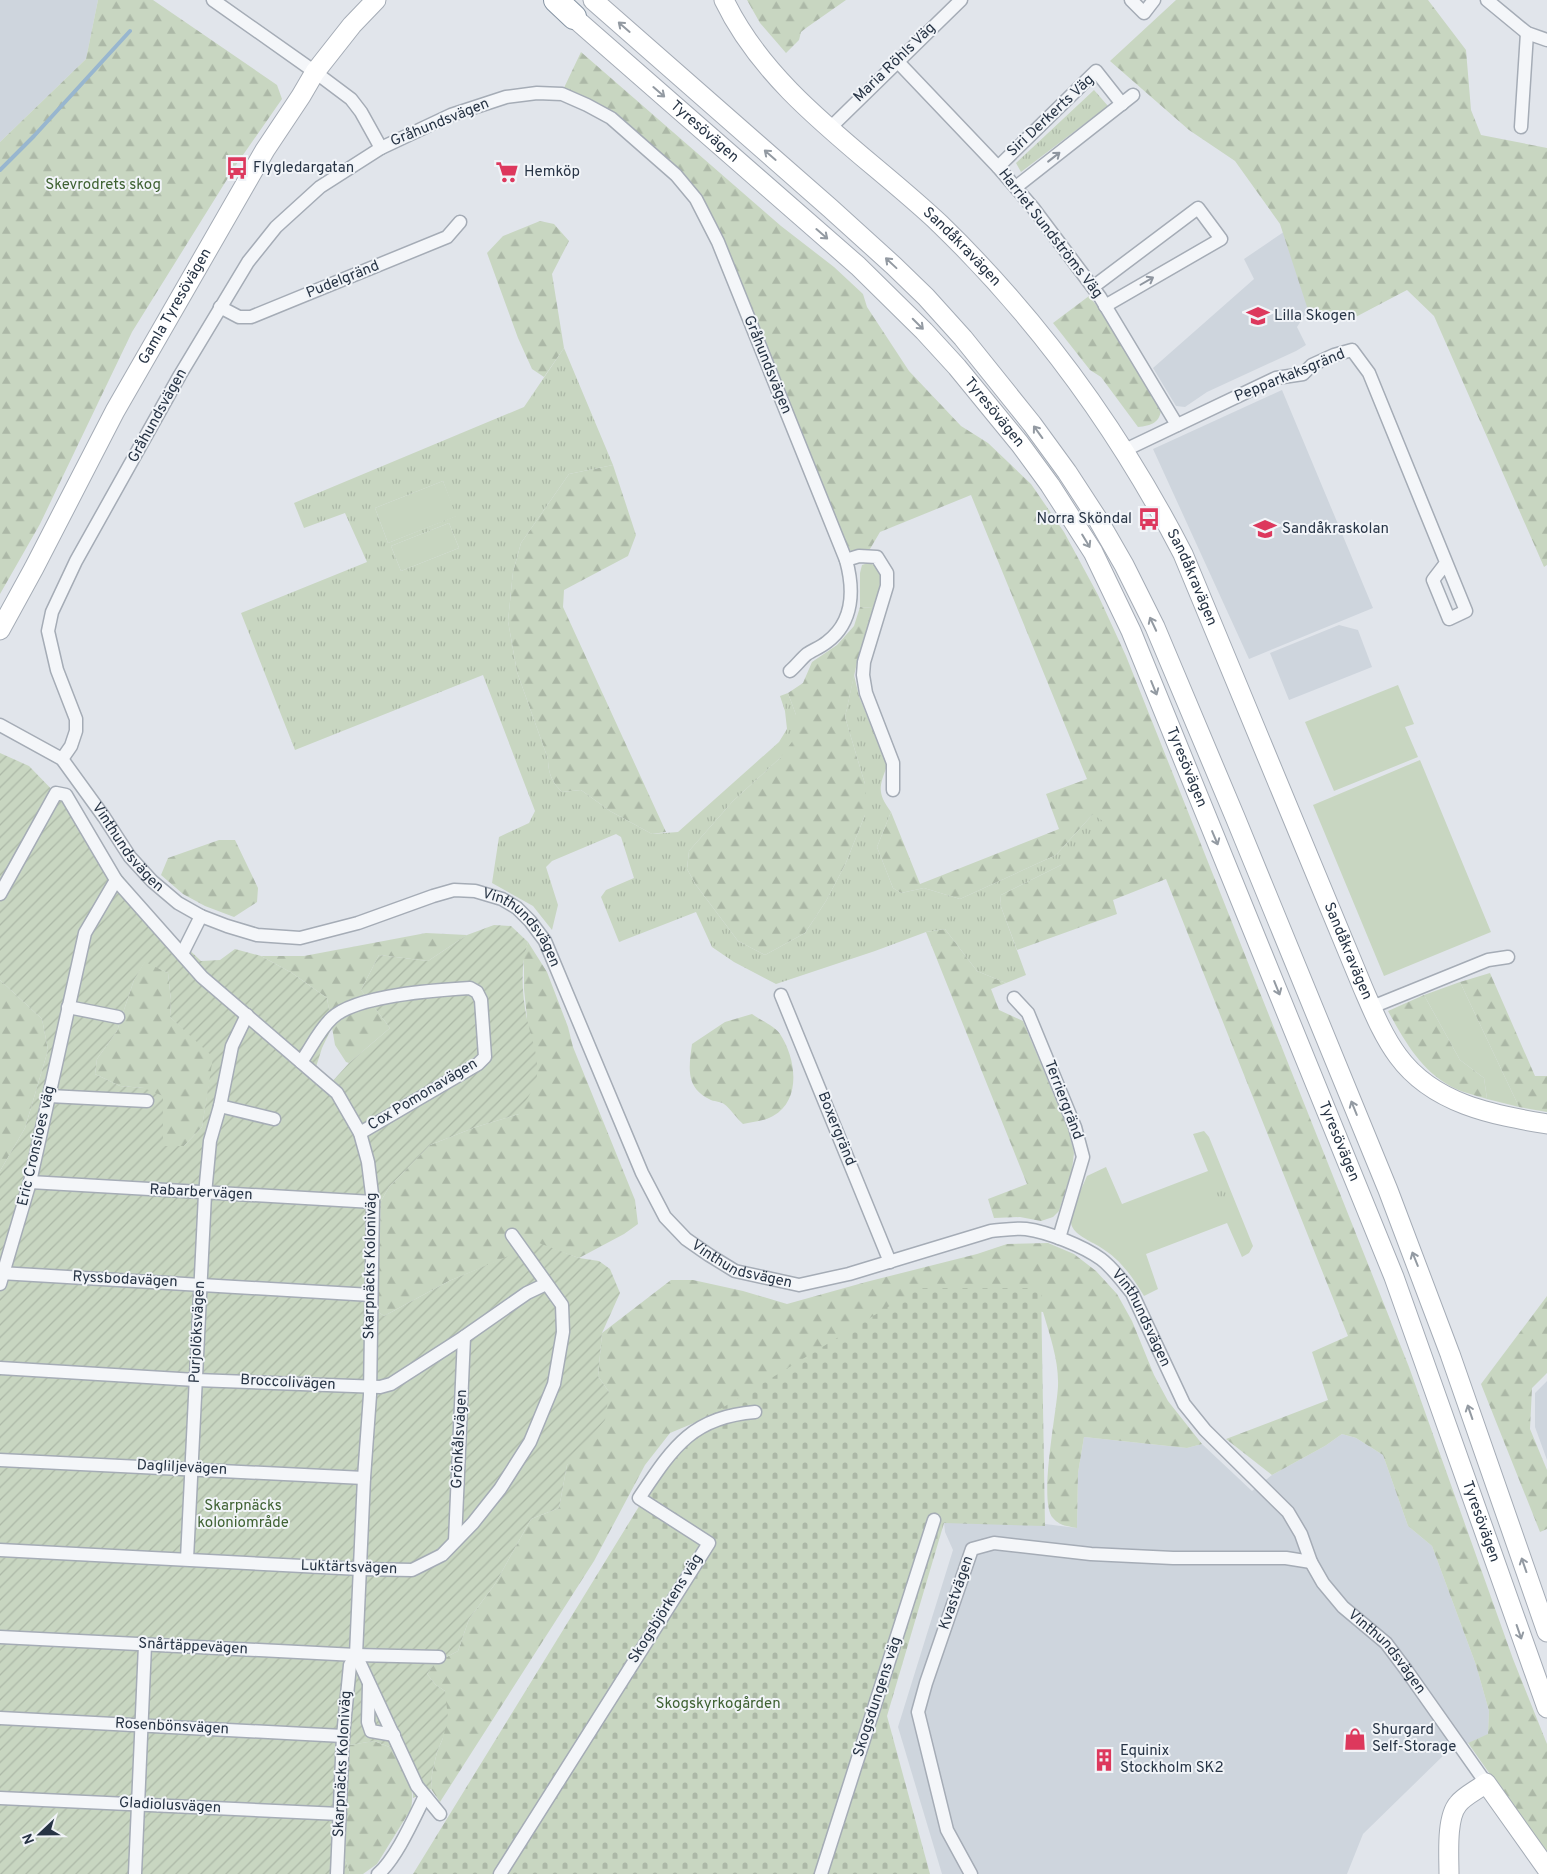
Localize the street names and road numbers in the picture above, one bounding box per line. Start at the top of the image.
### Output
street label: Maria Röhls Väg [850,19,940,107]
street label: Siri Derkerts Väg [1003,71,1099,161]
street label: Gråhundsvägen [388,95,492,151]
street label: Tyresövägen [666,97,743,167]
street label: Harriet Sundströms Väg [993,165,1107,303]
street label: Sandåkravägen [919,203,1005,291]
street label: Gamla Tyresövägen [134,245,216,368]
street label: Pudelgränd [304,257,382,303]
street label: Gråhundsvägen [739,313,795,417]
street label: Pepparkaksgränd [1232,345,1348,407]
street label: Gråhundsvägen [124,366,192,466]
street label: Tyresövägen [960,373,1028,451]
street label: Sandåkravägen [1162,526,1221,629]
street label: Tyresövägen [1162,724,1211,810]
street label: Vinthundsvägen [87,799,168,896]
street label: Vinthundsvägen [480,884,564,970]
street label: Sandåkravägen [1319,900,1376,1003]
street label: Cox Pomonavägen [365,1055,481,1135]
street label: Terriergränd [1039,1058,1087,1142]
street label: Eric Cronsioes väg [14,1084,60,1208]
street label: Boxergränd [813,1089,859,1169]
street label: Tyresövägen [1314,1098,1364,1184]
street label: Rabarbervägen [149,1181,253,1205]
street label: Skarpnäcks Koloniväg [360,1192,382,1340]
street label: Vinthundsvägen [687,1236,794,1293]
street label: Vinthundsvägen [1107,1265,1175,1370]
street label: Ryssbodavägen [72,1268,178,1292]
street label: Purjolöksvägen [186,1280,210,1384]
street label: Broccolivägen [240,1371,336,1395]
street label: Grönkålsvägen [448,1389,472,1489]
street label: Dagliljevägen [136,1456,228,1480]
street label: Tyresövägen [1458,1478,1504,1565]
street label: Skogsbjörkens väg [625,1551,707,1667]
street label: Kvastvägen [935,1553,979,1633]
street label: Luktärtsvägen [300,1557,398,1579]
street label: Vinthundsvägen [1344,1605,1430,1698]
street label: Skogsdungens väg [850,1634,906,1760]
street label: Snårtäppevägen [138,1635,248,1659]
street label: Skarpnäcks Koloniväg [330,1690,356,1838]
street label: Rosenbönsvägen [115,1715,229,1739]
street label: Gladiolusvägen [118,1794,222,1818]

